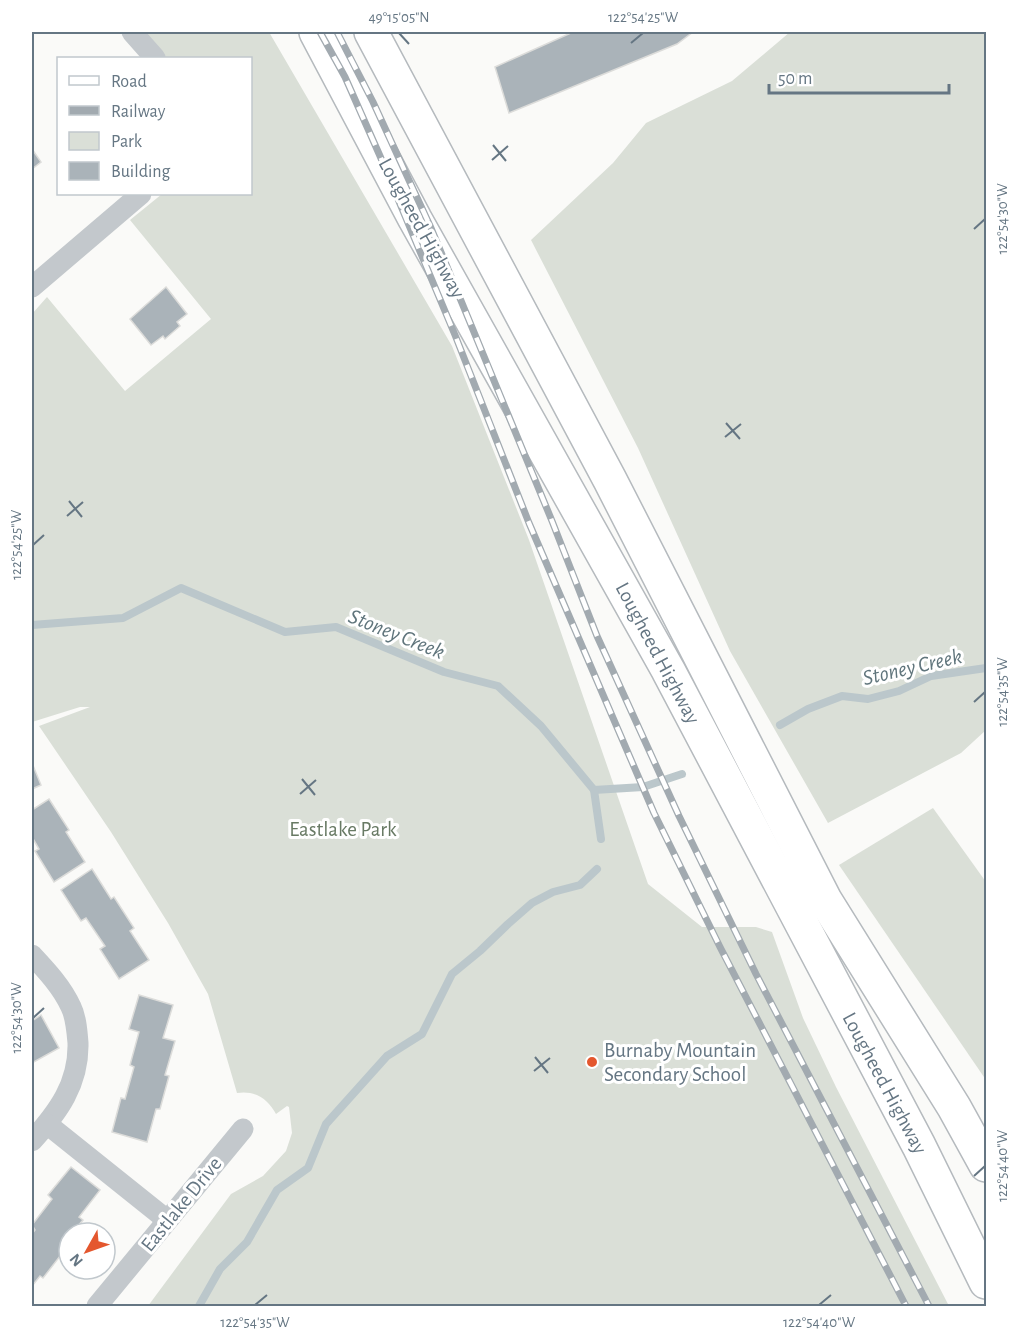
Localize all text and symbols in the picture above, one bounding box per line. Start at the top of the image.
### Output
text: 49°15'05"N [368,10,430,25]
text: 122°54'25"W [608,10,679,25]
legend [57,57,252,195]
scale bar [769,57,949,95]
text: 50 m [778,70,812,88]
text: Road [111,73,147,91]
text: Railway [111,103,166,121]
text: Park [111,133,143,151]
street label: Lougheed Highway [374,155,469,302]
text: Building [111,163,171,181]
text: 122°54'30"W [995,183,1010,255]
text: 122°54'25"W [9,509,24,580]
street label: Lougheed Highway [611,579,704,727]
water label: Stoney Creek [346,605,448,663]
water label: Stoney Creek [860,645,964,689]
text: 122°54'35"W [995,657,1010,727]
park label: Eastlake Park [289,819,397,840]
text: 122°54'30"W [9,982,24,1054]
street label: Lougheed Highway [838,1009,931,1157]
place label: Burnaby Mountain Secondary School [604,1040,756,1085]
marker: Burnaby Mountain Secondary School [585,1055,599,1069]
text: 122°54'40"W [995,1129,1010,1202]
street label: Eastlake Drive [137,1153,226,1256]
north arrow [57,1221,117,1281]
text: N [67,1251,86,1269]
text: 122°54'35"W [220,1315,290,1330]
text: 122°54'40"W [783,1315,856,1330]

